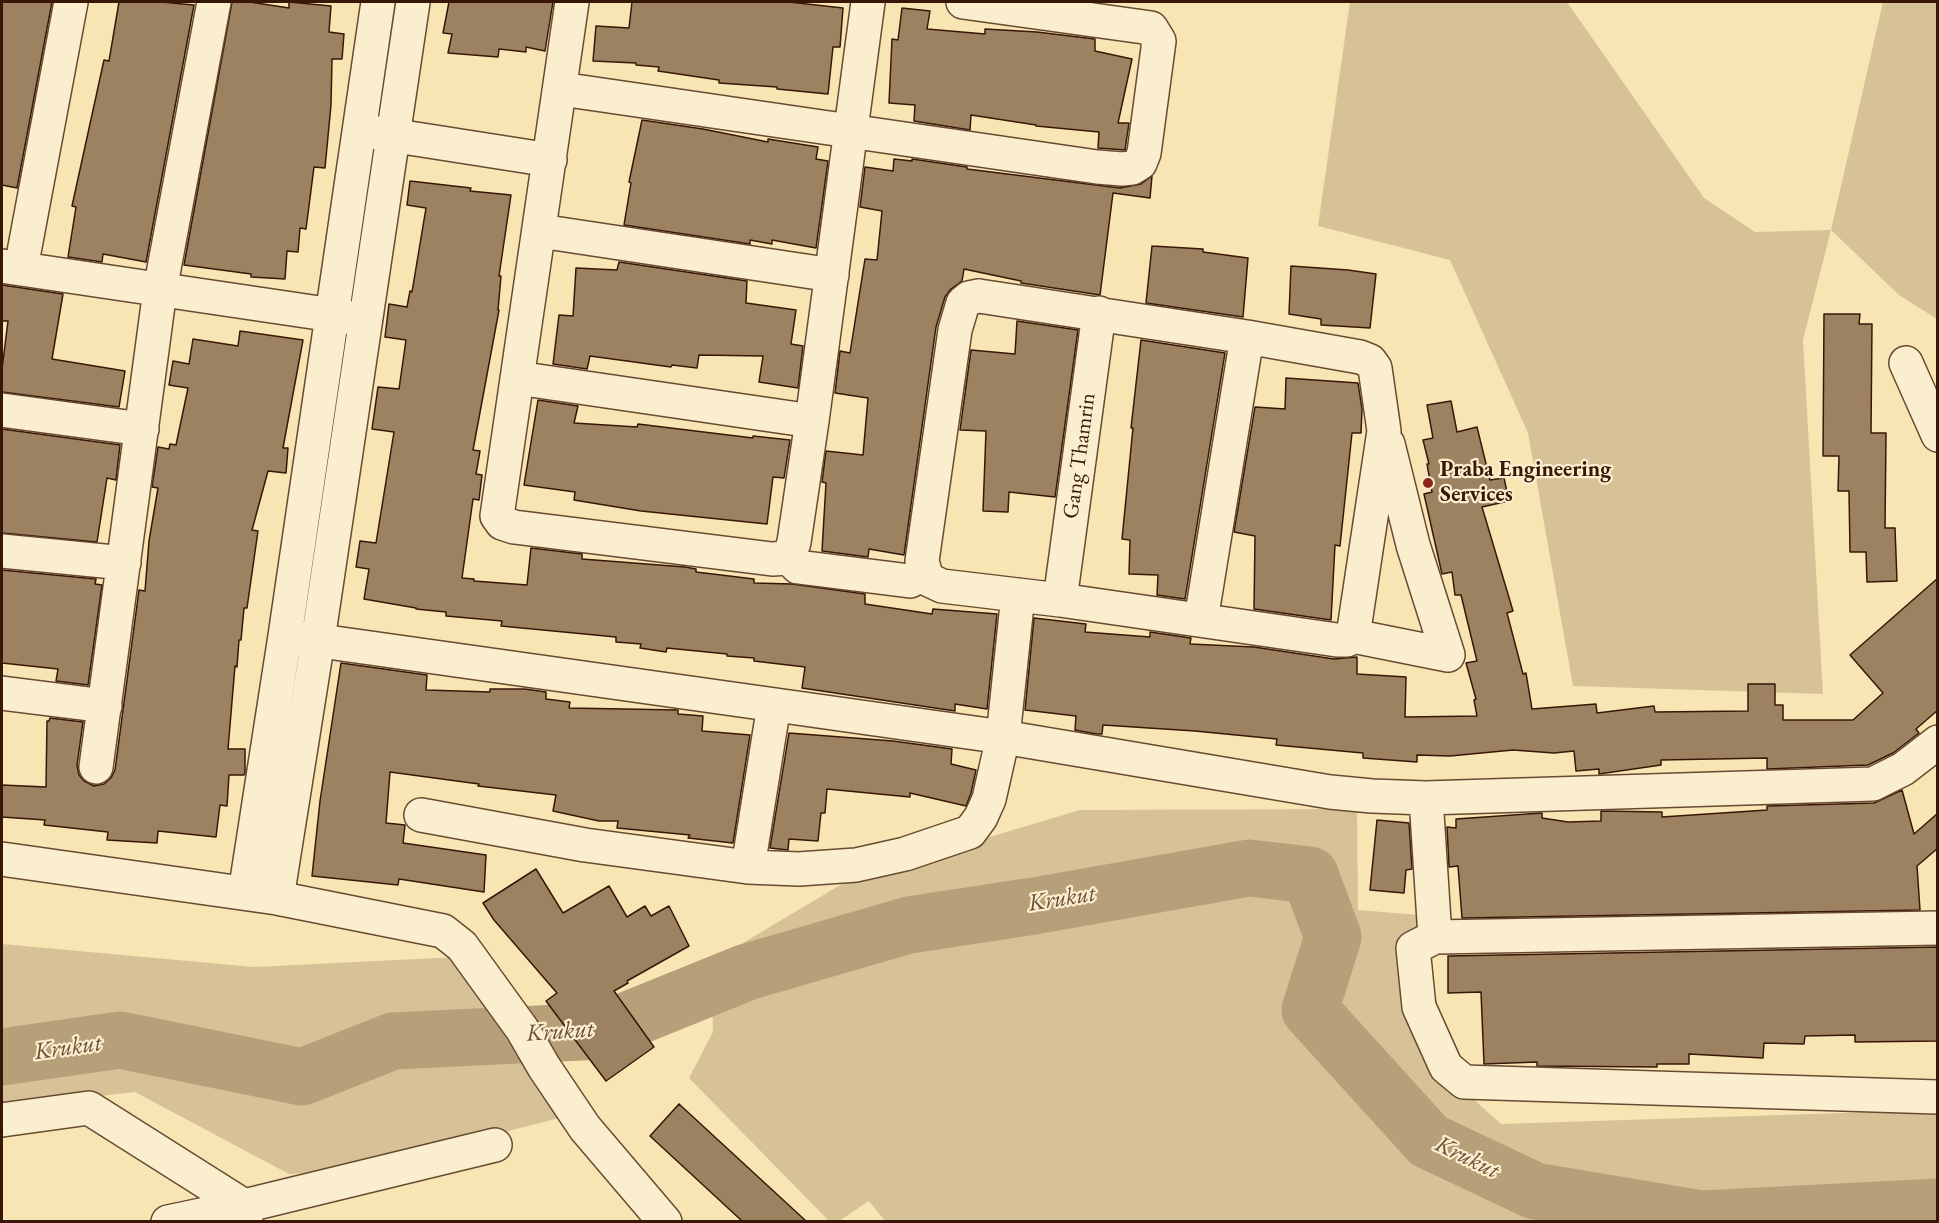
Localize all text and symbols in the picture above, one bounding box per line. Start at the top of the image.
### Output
street label: Gang Thamrin [1058,391,1102,521]
place label: Praba Engineering Services [1440,457,1611,508]
marker: Praba Engineering Services [1421,476,1435,490]
water label: Krukut [1026,879,1098,919]
water label: Krukut [525,1015,595,1049]
water label: Krukut [33,1029,103,1067]
water label: Krukut [1430,1130,1504,1186]

